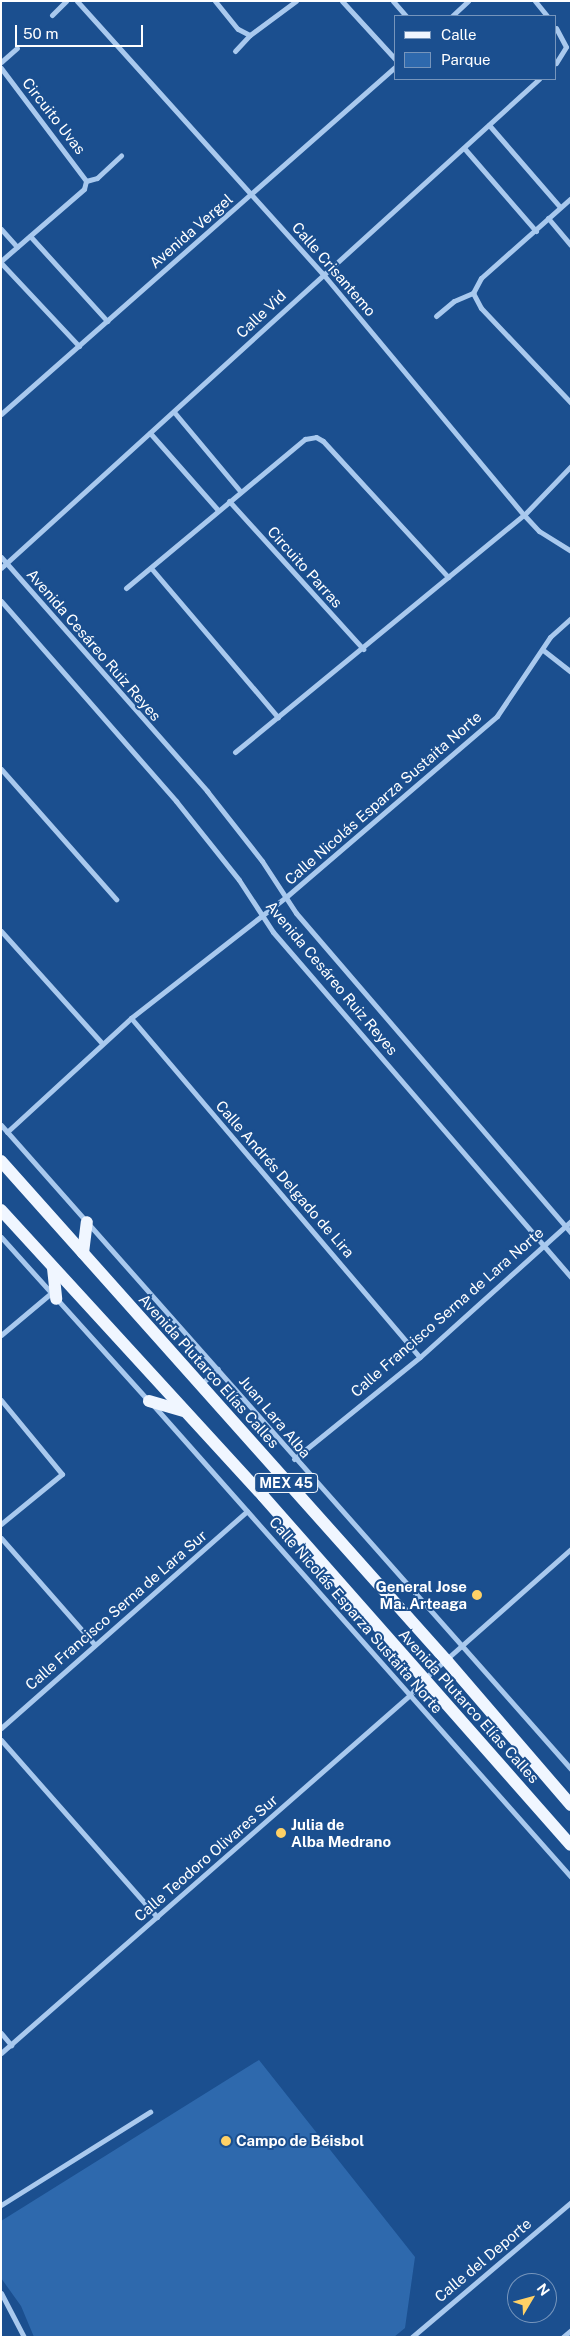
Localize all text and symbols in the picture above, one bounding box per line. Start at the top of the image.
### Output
scale bar [18,15,145,47]
legend [394,15,557,80]
text: 50 m [23,25,58,42]
text: Calle [441,26,477,43]
text: Parque [441,51,491,68]
street label: Circuito Uvas [19,74,89,158]
street label: Avenida Vergel [146,190,236,272]
street label: Calle Crisantemo [288,218,380,320]
street label: Calle Vid [232,286,290,342]
street label: Circuito Parras [264,523,346,611]
street label: Avenida Cesáreo Ruiz Reyes [23,565,165,725]
street label: Calle Nicolás Esparza Sustaita Norte [281,708,485,888]
street label: Avenida Cesáreo Ruiz Reyes [262,897,402,1059]
street label: Calle Andrés Delgado de Lira [212,1097,358,1261]
street label: Calle Francisco Serna de Lara Norte [347,1223,547,1401]
street label: Avenida Plutarco Elías Calles [135,1290,283,1452]
street label: Juan Lara Alba [235,1372,315,1462]
road number: MEX 45 [254,1472,318,1495]
street label: Calle Nicolás Esparza Sustaita Norte [266,1513,446,1717]
street label: Calle Francisco Serna de Lara Sur [21,1526,211,1694]
place label: General Jose Ma. Arteaga [375,1577,467,1612]
marker: General Jose Ma. Arteaga [471,1589,483,1601]
street label: Avenida Plutarco Elías Calles [395,1625,543,1787]
street label: Calle Teodoro Olivares Sur [131,1791,281,1925]
place label: Julia de Alba Medrano [291,1815,391,1850]
marker: Julia de Alba Medrano [275,1827,287,1839]
place label: Campo de Béisbol [236,2132,364,2150]
marker: Campo de Béisbol [220,2135,232,2147]
street label: Calle del Deporte [431,2214,535,2306]
north arrow [507,2273,557,2323]
text: N [533,2280,553,2299]

